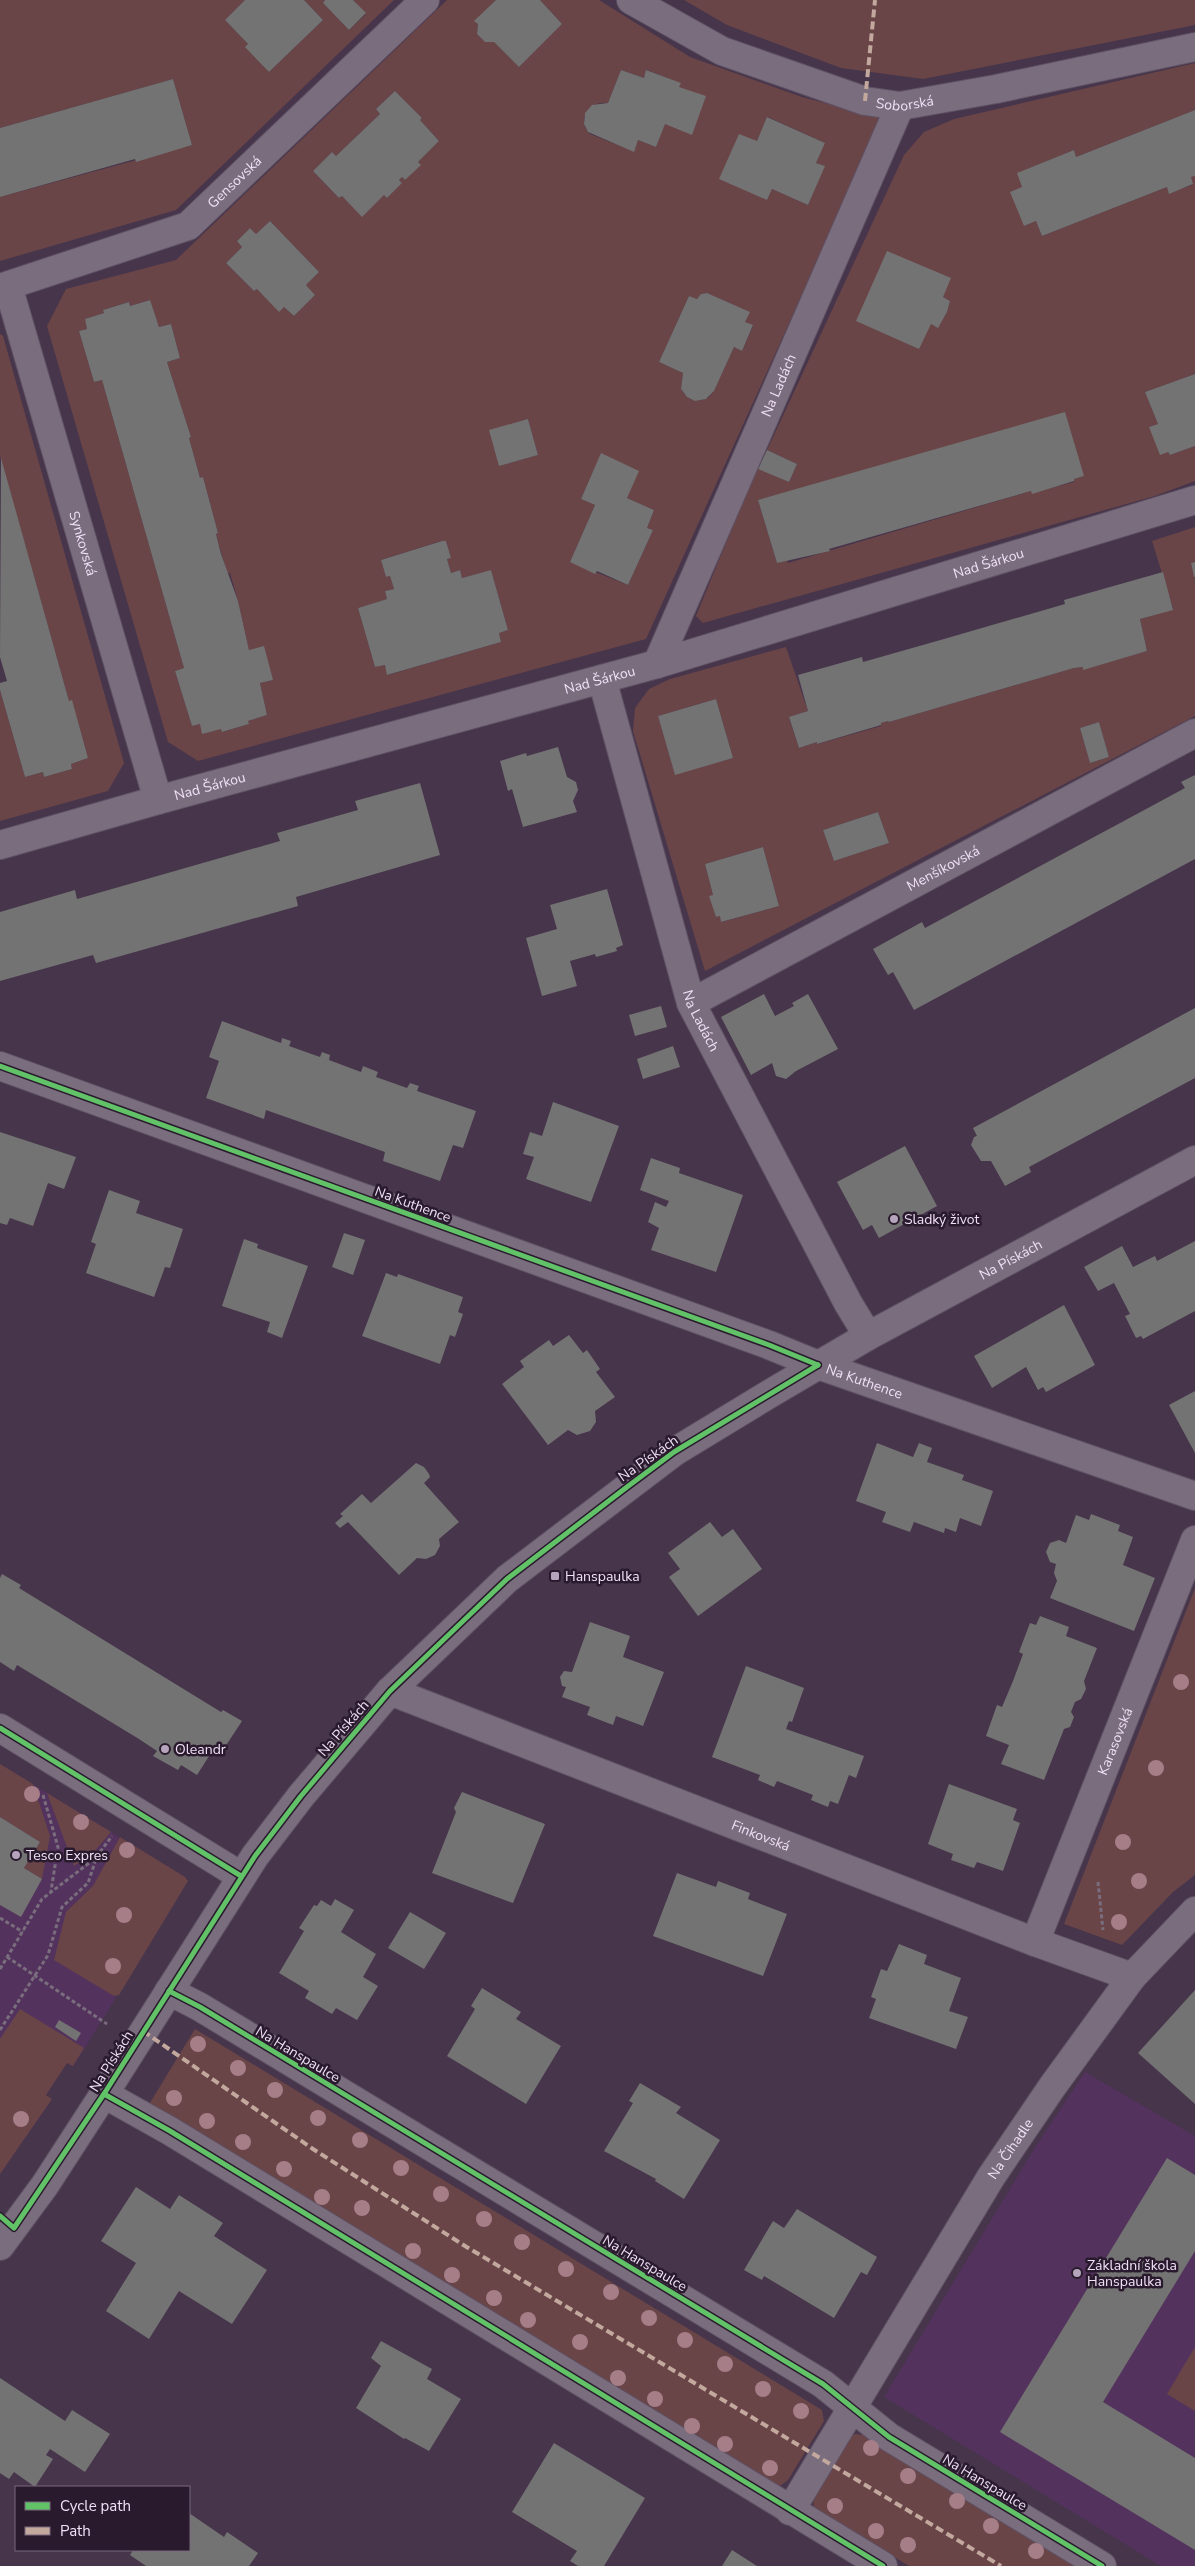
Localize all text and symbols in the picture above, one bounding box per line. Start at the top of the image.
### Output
street label: Soborská [874,91,935,116]
street label: Gensovská [203,152,266,213]
street label: Na Ladách [757,351,801,420]
street label: Synkovská [64,509,101,578]
street label: Nad Šárkou [951,544,1026,583]
street label: Nad Šárkou [562,661,638,699]
street label: Nad Šárkou [172,768,248,805]
street label: Menšíkovská [903,841,983,896]
street label: Na Ladách [678,988,724,1055]
street label: Na Kuthence [372,1182,454,1227]
place label: Sladký život [904,1210,979,1229]
marker: Sladký život [888,1213,900,1225]
street label: Na Pískách [976,1235,1046,1284]
street label: Na Kuthence [823,1359,905,1404]
street label: Na Pískách [615,1431,682,1486]
place label: Hanspaulka [565,1567,640,1586]
marker: Hanspaulka [549,1570,561,1582]
street label: Na Pískách [314,1696,373,1761]
street label: Karasovská [1093,1705,1137,1778]
place label: Oleandr [175,1740,226,1759]
marker: Oleandr [159,1743,171,1755]
street label: Finkovská [729,1816,793,1856]
place label: Tesco Expres [26,1846,108,1865]
marker: Tesco Expres [10,1849,22,1861]
street label: Na Hanspaulce [252,2022,344,2087]
street label: Na Pískách [85,2027,138,2096]
street label: Na Čihadle [983,2115,1038,2183]
street label: Na Hanspaulce [599,2231,691,2296]
place label: Základní škola Hanspaulka [1087,2256,1177,2291]
marker: Základní škola Hanspaulka [1071,2267,1083,2279]
street label: Na Hanspaulce [939,2450,1031,2515]
legend [15,2486,190,2551]
text: Cycle path [60,2496,131,2516]
text: Path [60,2521,91,2541]

